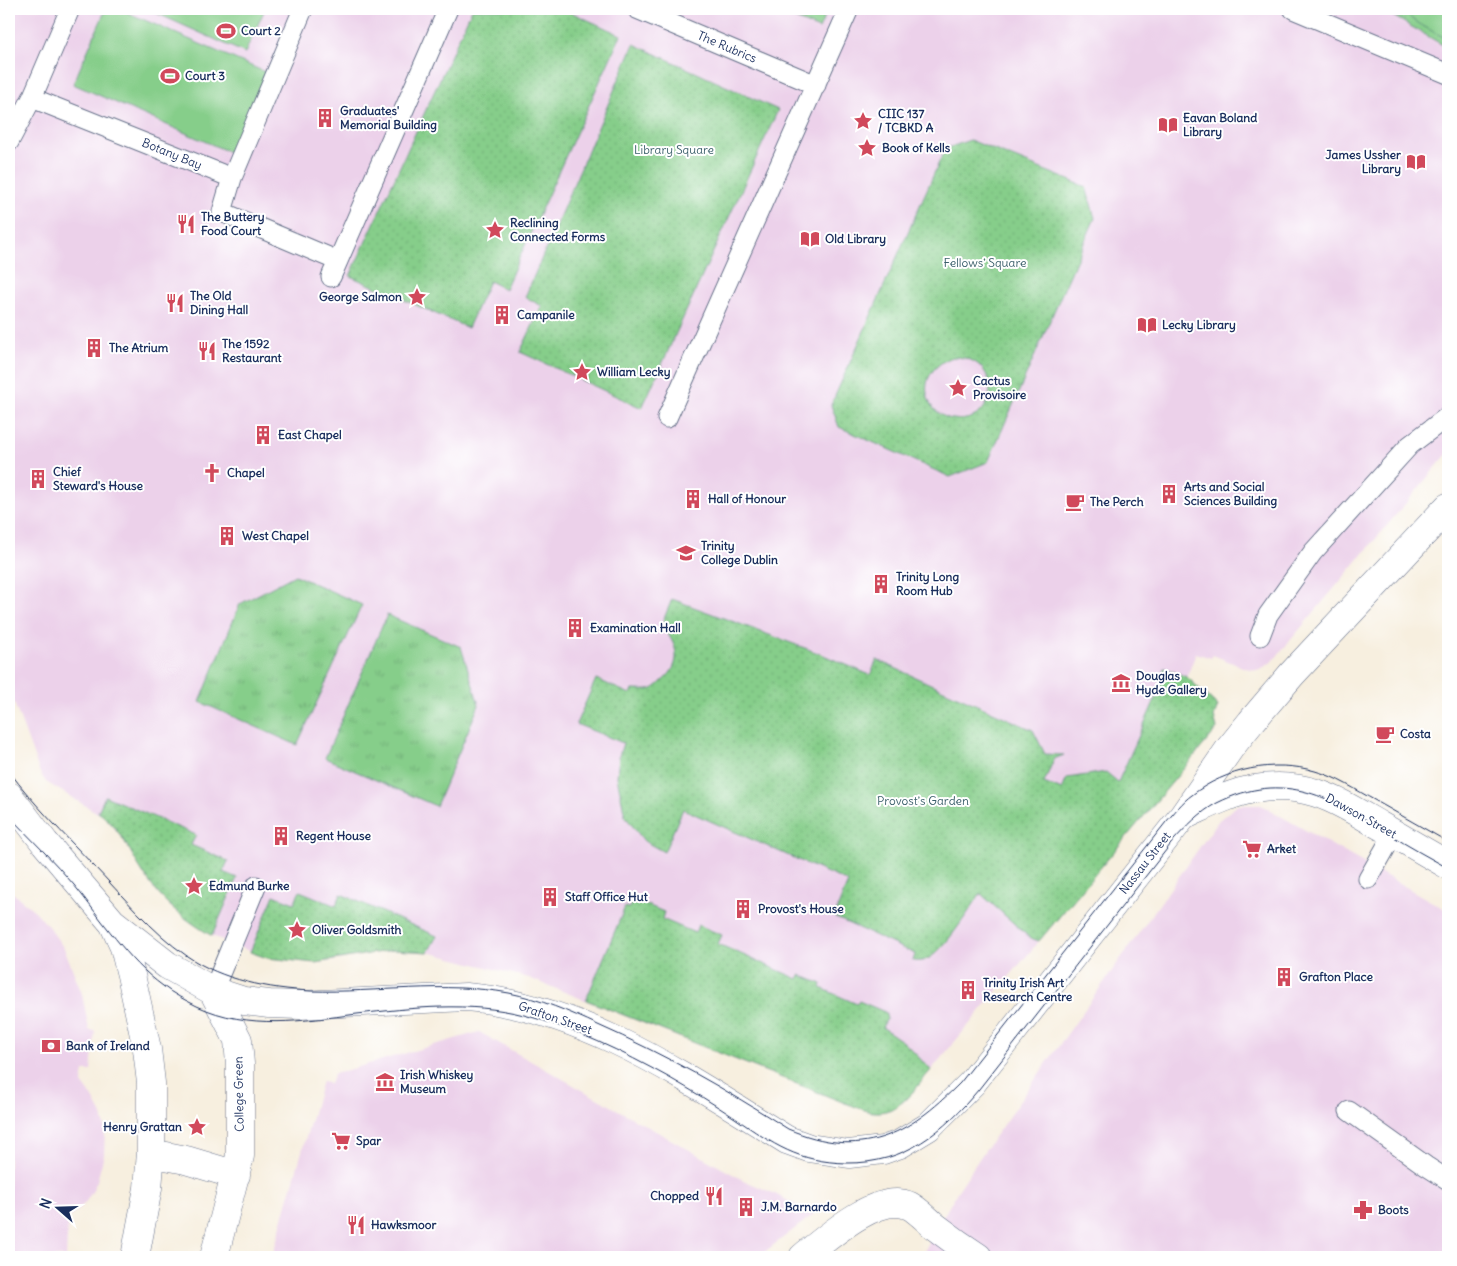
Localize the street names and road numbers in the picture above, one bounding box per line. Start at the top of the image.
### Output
street label: The Rubrics [695,27,759,66]
street label: Botany Bay [140,135,204,172]
street label: Dawson Street [1323,790,1399,841]
street label: Nassau Street [1116,829,1173,897]
street label: Grafton Street [516,998,594,1037]
street label: College Green [230,1056,247,1132]

